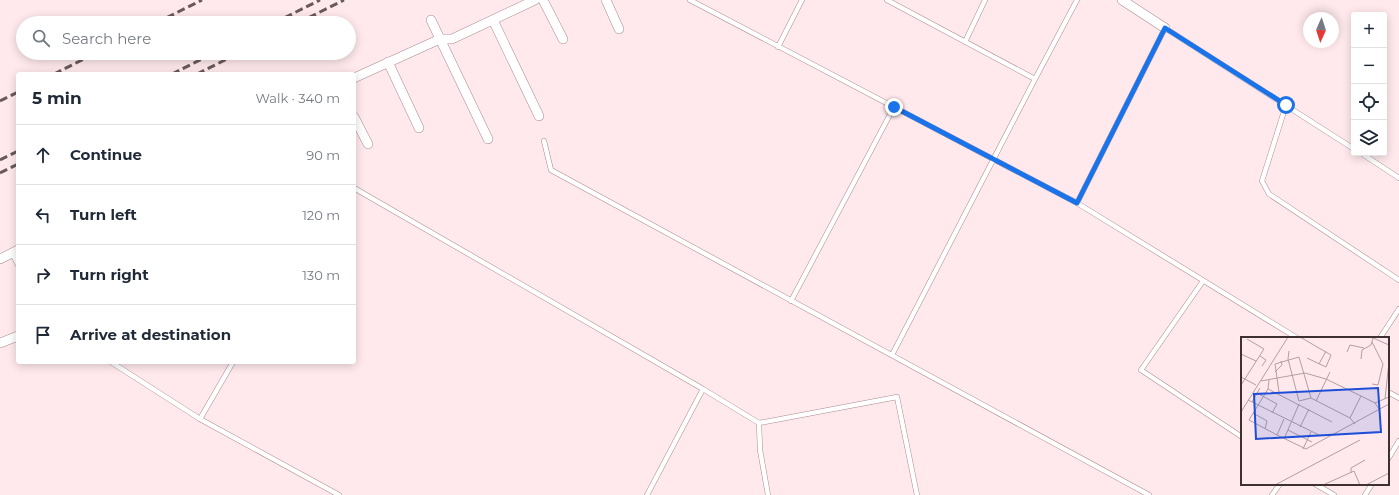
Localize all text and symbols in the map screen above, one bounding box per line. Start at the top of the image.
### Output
north arrow [1303,12,1339,48]
map controls [1351,12,1387,156]
button: + [1351,12,1387,48]
search box [16,16,356,60]
icon: search [30,27,52,49]
text: Search here [62,29,151,48]
button: − [1351,48,1387,84]
button: locate [1351,84,1387,120]
text: 5 min [32,88,82,108]
text: Walk · 340 m [256,90,340,106]
route start [1277,96,1295,114]
route end [885,98,903,116]
button: layers [1351,120,1387,156]
icon: ahead [32,144,54,166]
text: Continue [70,145,142,164]
text: 90 m [306,147,340,163]
icon: left [32,204,54,226]
text: Turn left [70,205,137,224]
text: 120 m [302,207,340,223]
icon: right [32,264,54,286]
text: Turn right [70,265,149,284]
text: 130 m [302,267,340,283]
icon: arrive [32,324,54,346]
text: Arrive at destination [70,325,231,344]
inset map [1241,337,1389,485]

